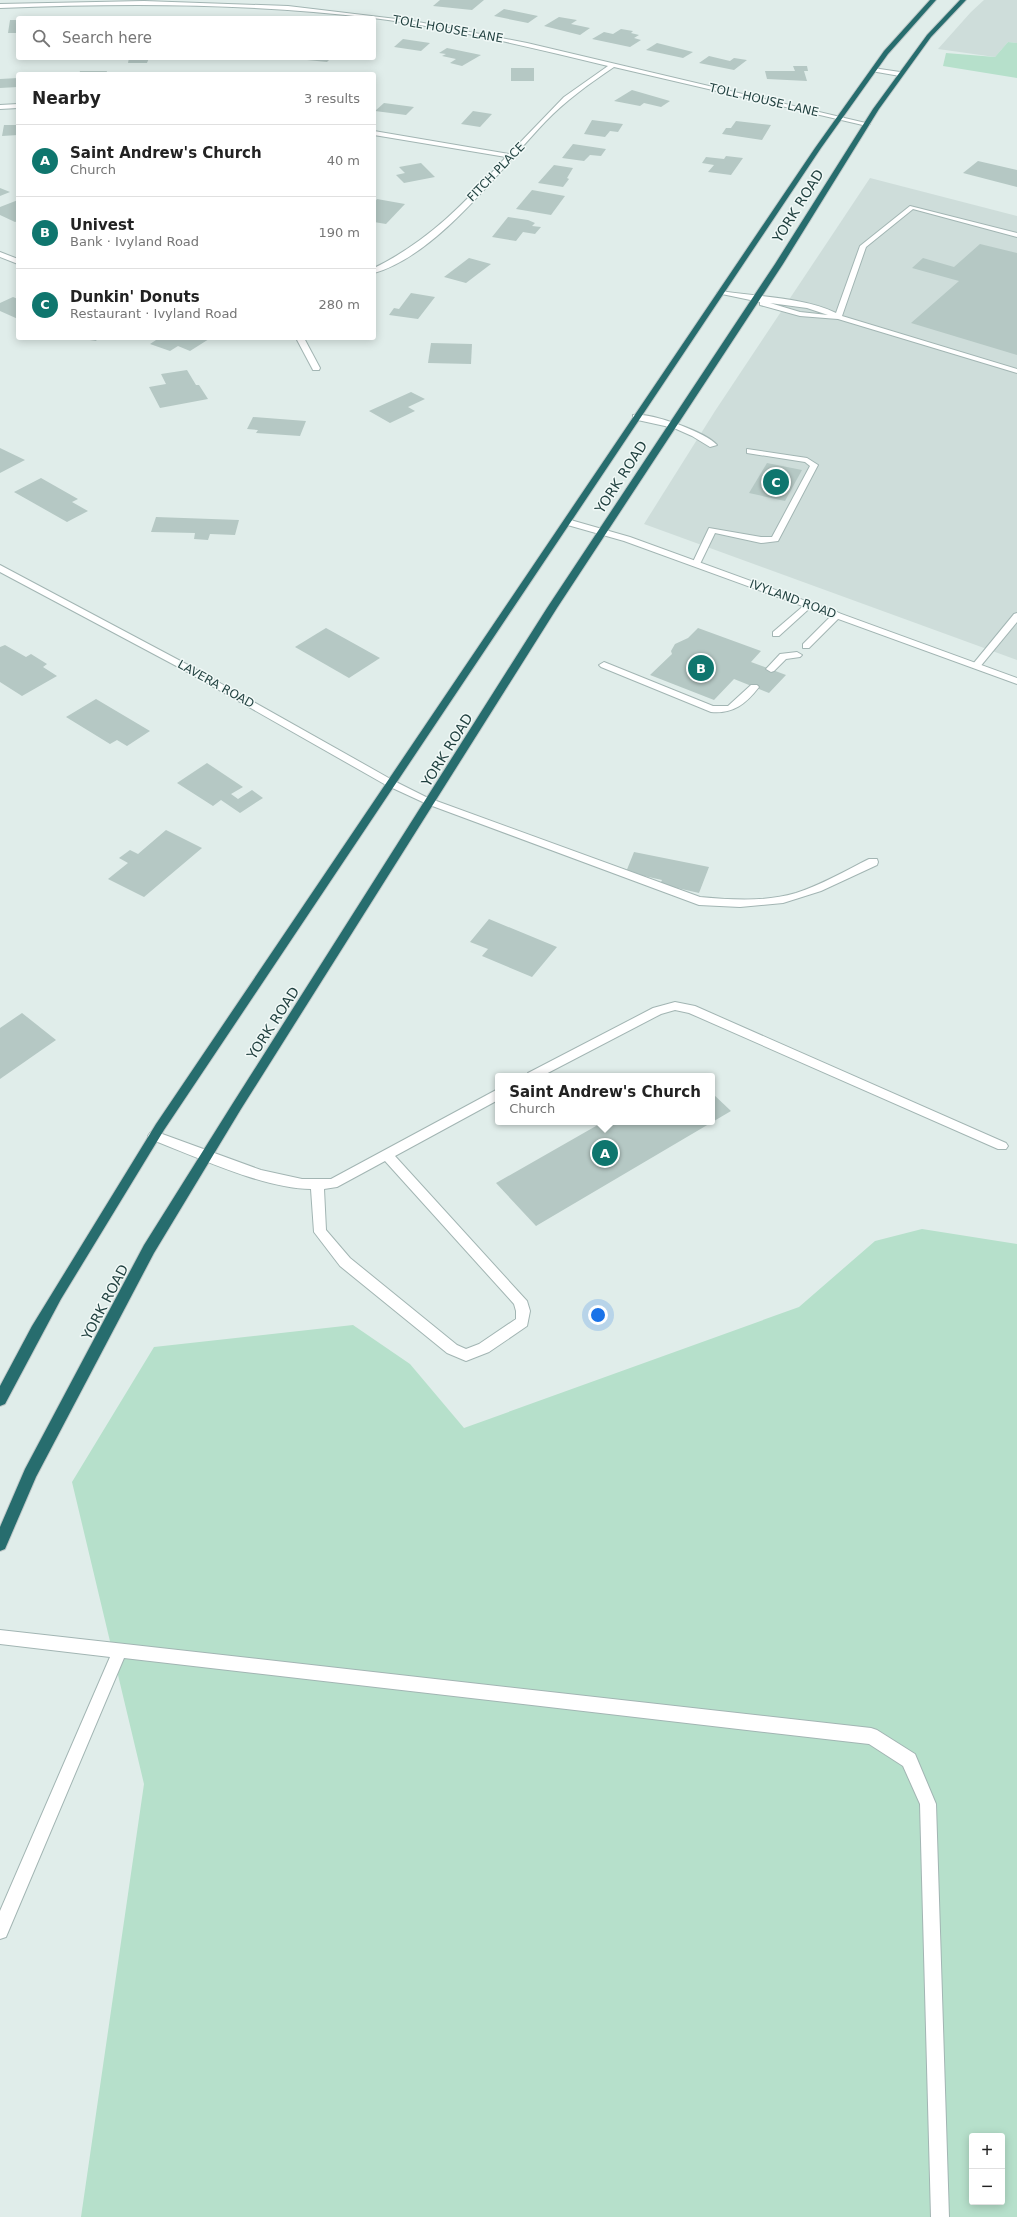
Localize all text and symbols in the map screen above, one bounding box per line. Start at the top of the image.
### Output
street label: TOLL HOUSE LANE [391,12,504,46]
search box [16,16,376,60]
icon: search [30,27,52,49]
text: Search here [62,29,152,47]
street label: TOLL HOUSE LANE [707,80,820,119]
text: Nearby [32,88,101,108]
text: 3 results [304,91,360,106]
street label: FITCH PLACE [464,140,528,204]
text: Saint Andrew's Church [70,144,262,162]
text: A [40,153,50,168]
text: 40 m [327,153,360,168]
text: Church [70,162,116,177]
street label: YORK ROAD [769,167,827,246]
text: Univest [70,216,134,234]
text: B [40,225,50,240]
text: 190 m [318,225,360,240]
text: Bank · Ivyland Road [70,234,199,249]
text: Dunkin' Donuts [70,288,200,306]
text: C [40,297,50,312]
text: 280 m [318,297,360,312]
text: Restaurant · Ivyland Road [70,306,238,321]
street label: YORK ROAD [591,438,650,517]
pin: C [763,467,789,497]
street label: IVYLAND ROAD [748,577,838,621]
pin: B [688,653,714,683]
street label: LAVERA ROAD [175,657,257,711]
street label: YORK ROAD [418,711,476,790]
street label: YORK ROAD [243,984,302,1063]
popup [495,1073,715,1125]
text: Saint Andrew's Church [509,1083,701,1101]
text: Church [509,1101,555,1116]
pin: A [592,1138,618,1168]
street label: YORK ROAD [78,1262,132,1343]
your location [588,1305,608,1325]
map controls [969,2133,1005,2205]
button: + [969,2133,1005,2169]
button: − [969,2169,1005,2205]

